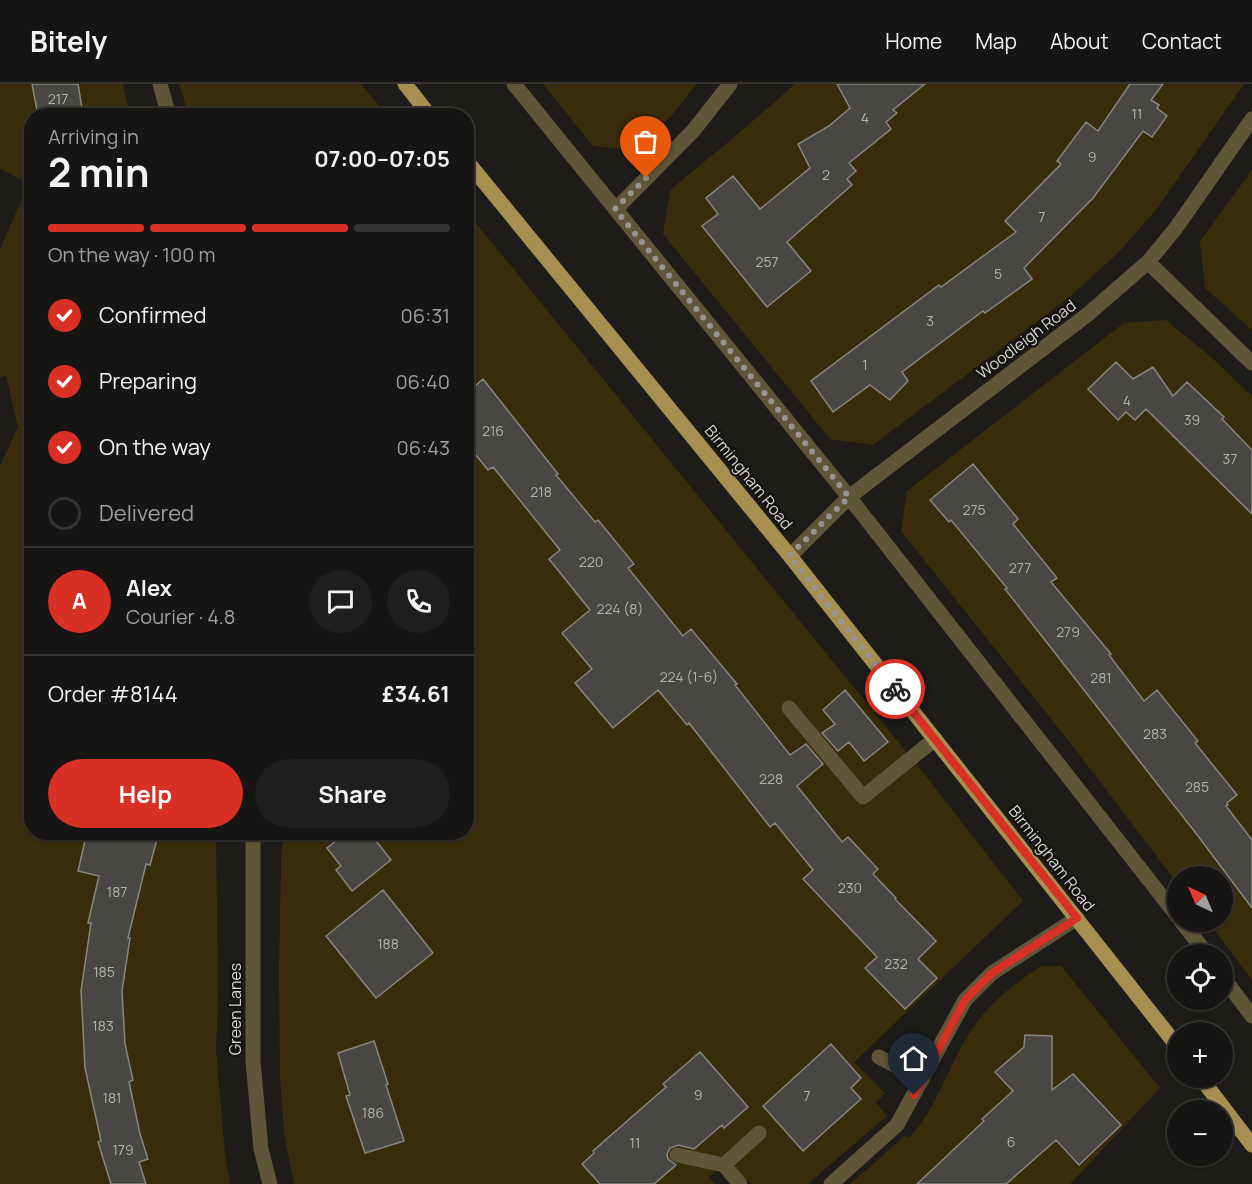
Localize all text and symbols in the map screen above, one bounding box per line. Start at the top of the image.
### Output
text: Bitely [30,22,107,60]
text: Home [885,27,942,55]
text: Map [975,27,1017,55]
text: About [1050,27,1109,55]
text: Contact [1142,27,1222,55]
house number: 217 [48,89,68,108]
house number: 11 [1132,104,1142,123]
house number: 4 [861,108,869,127]
pin [620,116,671,178]
text: Arriving in [48,123,139,150]
icon: bag [629,125,662,158]
text: 07:00–07:05 [314,144,450,174]
text: 2 min [48,145,149,199]
house number: 9 [1088,147,1096,166]
house number: 2 [822,165,830,184]
house number: 7 [1038,207,1046,226]
text: On the way · 100 m [48,241,215,268]
house number: 257 [755,252,779,271]
house number: 5 [994,264,1002,283]
street label: Woodleigh Road [972,294,1080,384]
icon: check [48,299,81,332]
text: Confirmed [99,300,207,330]
text: 06:31 [401,302,450,329]
house number: 3 [926,311,934,330]
house number: 1 [862,355,868,374]
icon: check [48,365,81,398]
text: Preparing [99,366,197,396]
text: 06:40 [395,368,450,395]
house number: 4 [1123,391,1131,410]
house number: 39 [1184,410,1200,429]
street label: Birmingham Road [700,420,798,534]
house number: 216 [482,421,504,440]
icon: check [48,431,81,464]
text: On the way [99,432,211,462]
text: 06:43 [397,434,450,461]
house number: 37 [1223,449,1237,468]
house number: 218 [530,482,552,501]
text: Delivered [99,498,194,528]
house number: 275 [962,500,986,519]
house number: 220 [579,552,603,571]
house number: 277 [1009,558,1031,577]
button: chat [309,570,372,633]
button: phone [387,570,450,633]
text: Alex [126,573,172,603]
text: A [72,586,87,616]
house number: 224 (8) [597,599,643,618]
text: Courier · 4.8 [126,603,235,630]
house number: 279 [1056,622,1080,641]
courier [865,659,925,719]
house number: 224 (1-6) [660,667,718,686]
house number: 281 [1090,668,1112,687]
icon: bike [879,673,912,706]
text: Order #8144 [48,679,178,709]
text: £34.61 [382,679,450,709]
house number: 283 [1143,724,1167,743]
button: Help [48,759,243,828]
button: Share [255,759,450,828]
house number: 228 [759,769,783,788]
house number: 285 [1185,777,1209,796]
street label: Birmingham Road [1004,801,1100,915]
north arrow [1167,866,1233,932]
map controls [1167,866,1233,1166]
house number: 230 [838,878,862,897]
house number: 187 [107,882,127,901]
house number: 188 [377,934,399,953]
button: locate [1167,944,1233,1010]
house number: 232 [884,954,908,973]
house number: 185 [93,962,115,981]
street label: Green Lanes [224,963,246,1055]
house number: 183 [92,1016,114,1035]
button: + [1167,1022,1233,1088]
pin [888,1033,939,1095]
icon: home [897,1042,930,1075]
house number: 9 [694,1085,702,1104]
house number: 7 [803,1086,811,1105]
house number: 181 [102,1088,122,1107]
button: − [1167,1100,1233,1166]
house number: 186 [362,1103,384,1122]
house number: 6 [1007,1132,1015,1151]
house number: 11 [630,1133,640,1152]
house number: 179 [112,1140,134,1159]

